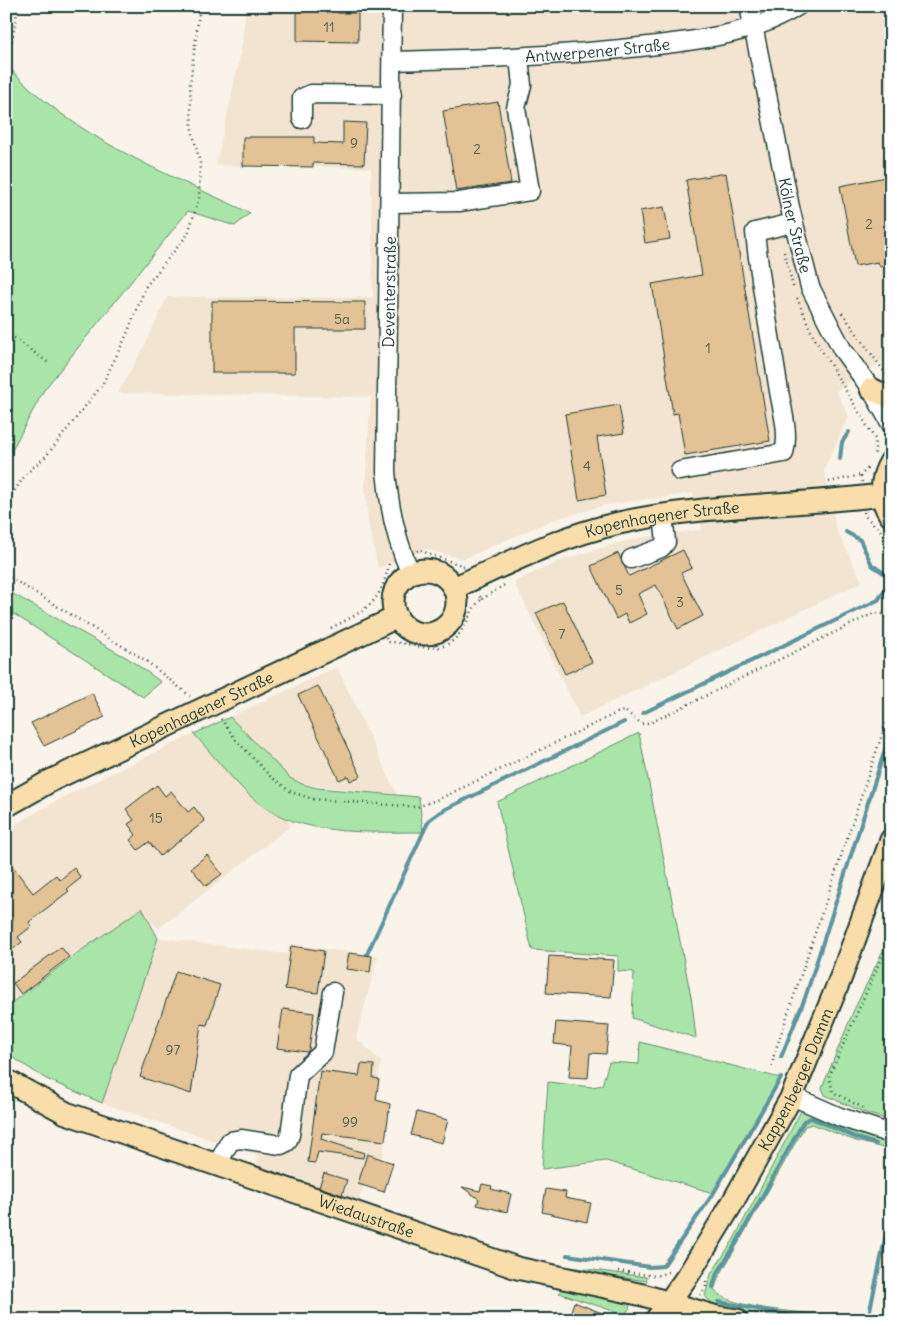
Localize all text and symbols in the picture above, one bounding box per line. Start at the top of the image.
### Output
house number: 11 [323,18,335,36]
street label: Antwerpener Straße [525,34,671,66]
house number: 9 [350,134,358,152]
house number: 2 [473,140,481,158]
street label: Kölner Straße [774,176,816,275]
house number: 2 [865,215,873,233]
street label: Deventerstraße [378,236,400,348]
house number: 5a [334,310,350,328]
house number: 1 [705,339,711,357]
house number: 4 [583,457,591,475]
street label: Kopenhagener Straße [582,497,740,542]
house number: 5 [615,581,623,599]
house number: 3 [676,593,684,611]
house number: 7 [559,625,566,643]
street label: Kopenhagener Straße [126,667,276,752]
house number: 15 [149,809,163,827]
street label: Kappenberger Damm [754,1005,837,1154]
house number: 97 [166,1041,181,1059]
house number: 99 [342,1113,358,1131]
street label: Wiedaustraße [316,1190,417,1242]

